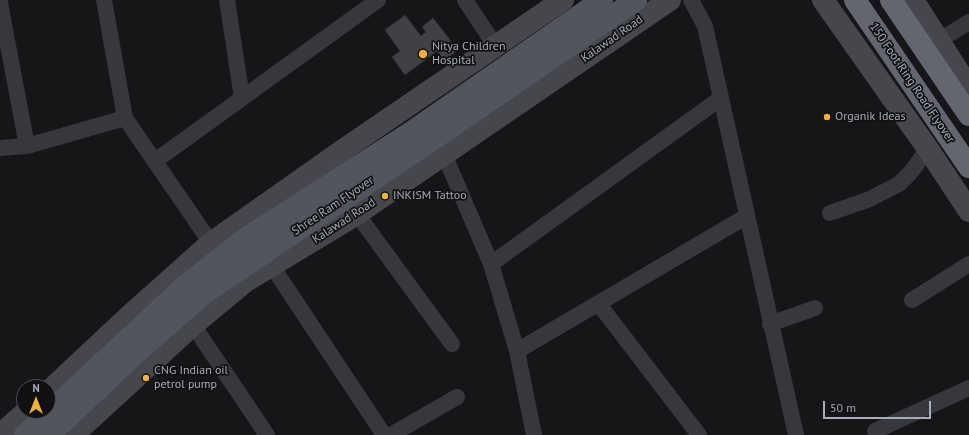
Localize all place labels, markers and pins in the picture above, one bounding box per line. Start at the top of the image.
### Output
place label: Nitya Children Hospital [432,40,505,68]
marker: Nitya Children Hospital [417,48,429,60]
place label: Organik Ideas [835,110,905,124]
marker: Organik Ideas [822,112,832,122]
place label: INKISM Tattoo [393,189,467,203]
marker: INKISM Tattoo [380,191,390,201]
place label: CNG Indian oil petrol pump [154,364,228,392]
marker: CNG Indian oil petrol pump [141,373,151,383]

